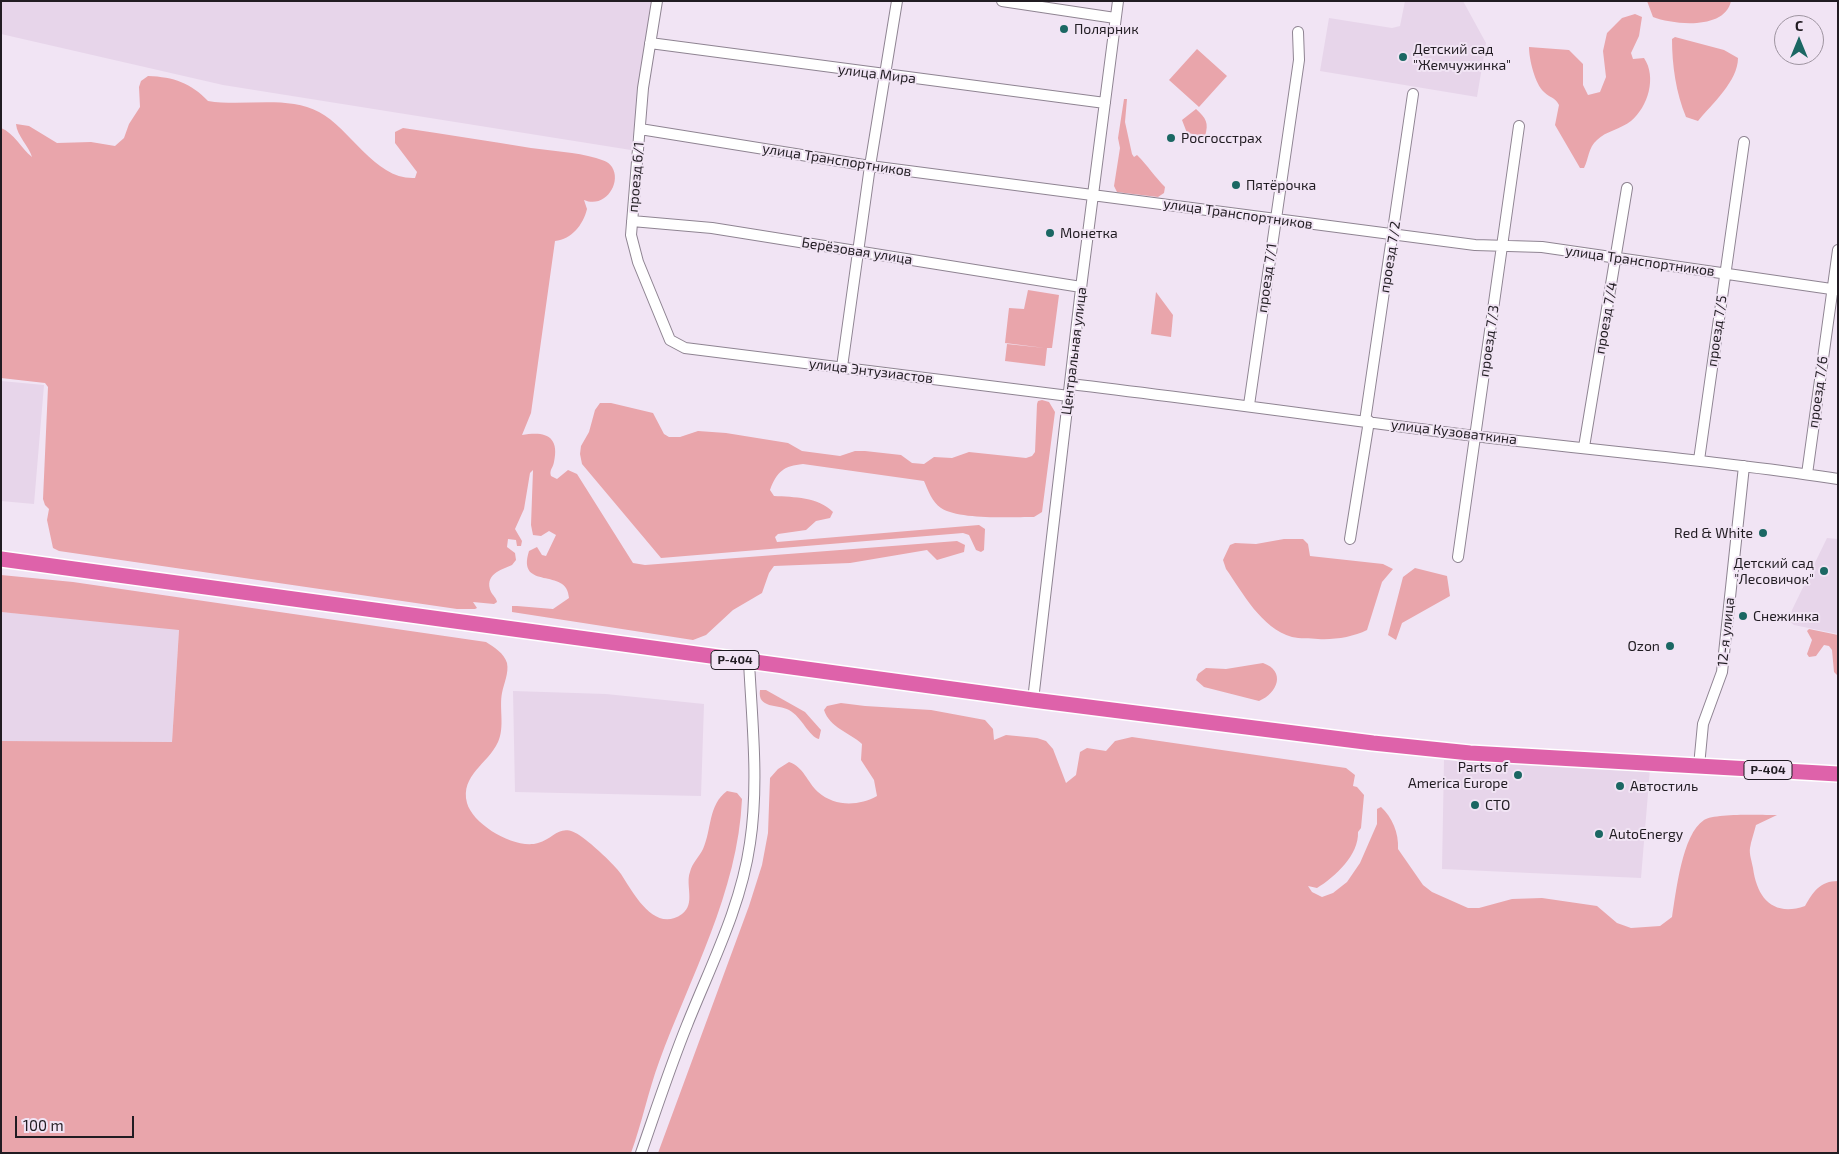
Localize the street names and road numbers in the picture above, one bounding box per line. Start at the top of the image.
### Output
street label: улица Мира [837,61,917,87]
street label: улица Транспортников [761,140,913,180]
street label: проезд 6/1 [625,141,647,213]
street label: улица Транспортников [1162,195,1314,233]
street label: проезд 7/2 [1376,220,1404,294]
street label: Берёзовая улица [800,234,914,268]
street label: проезд 7/1 [1254,242,1280,314]
street label: улица Транспортников [1564,242,1716,280]
street label: проезд 7/4 [1591,281,1621,355]
street label: Центральная улица [1058,286,1090,416]
street label: проезд 7/5 [1704,294,1730,368]
street label: проезд 7/3 [1476,304,1502,378]
street label: улица Энтузиастов [808,355,934,387]
street label: проезд 7/6 [1805,355,1831,429]
street label: улица Кузоваткина [1390,416,1518,448]
street label: 12-я улица [1714,597,1738,667]
road number: Р-404 [711,650,759,670]
road number: Р-404 [1744,760,1792,780]

